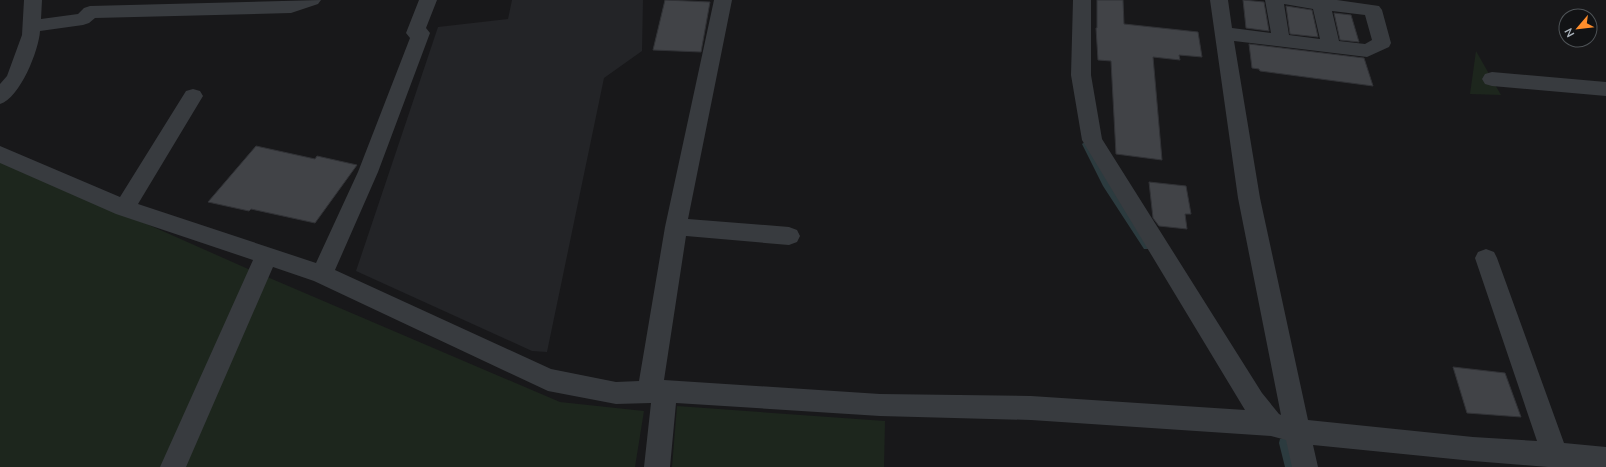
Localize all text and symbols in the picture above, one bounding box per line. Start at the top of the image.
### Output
north arrow [1558,8,1598,48]
text: N [1561,26,1577,40]

